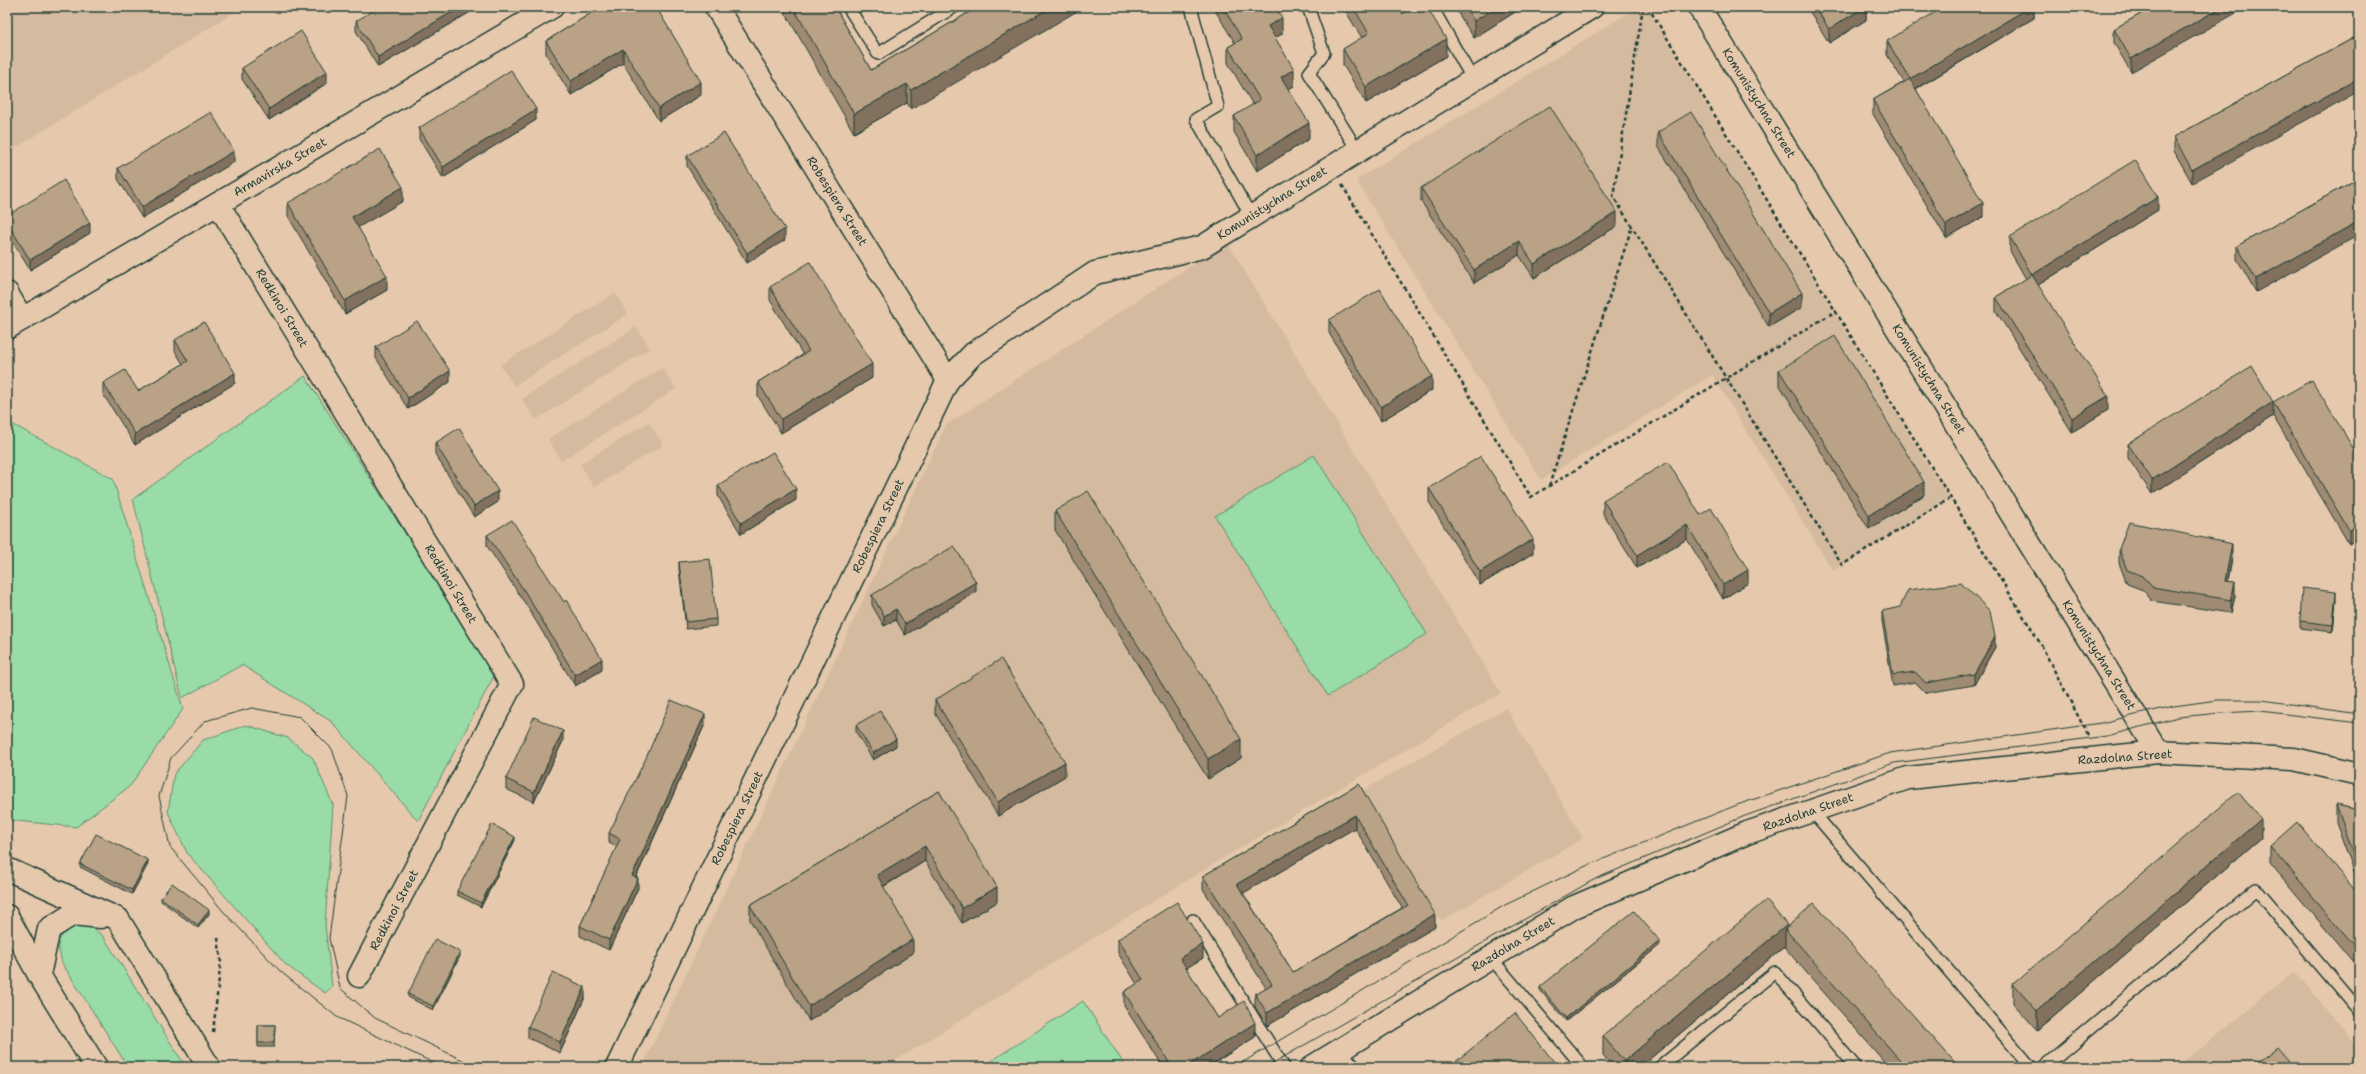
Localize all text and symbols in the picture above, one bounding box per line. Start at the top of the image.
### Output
street label: Komunistychna Street [1719,45,1799,161]
street label: Armavirska Street [231,134,329,200]
street label: Robespiera Street [803,153,871,249]
street label: Komunistychna Street [1214,163,1330,243]
street label: Redkinoi Street [252,266,312,350]
street label: Komunistychna Street [1889,321,1969,437]
street label: Robespiera Street [848,476,908,576]
street label: Redkinoi Street [421,542,481,626]
street label: Komunistychna Street [2059,597,2139,713]
street label: Razdolna Street [2077,746,2173,768]
street label: Robespiera Street [707,768,767,868]
street label: Razdolna Street [1761,789,1855,835]
street label: Redkinoi Street [366,867,422,953]
street label: Razdolna Street [1468,913,1558,975]

